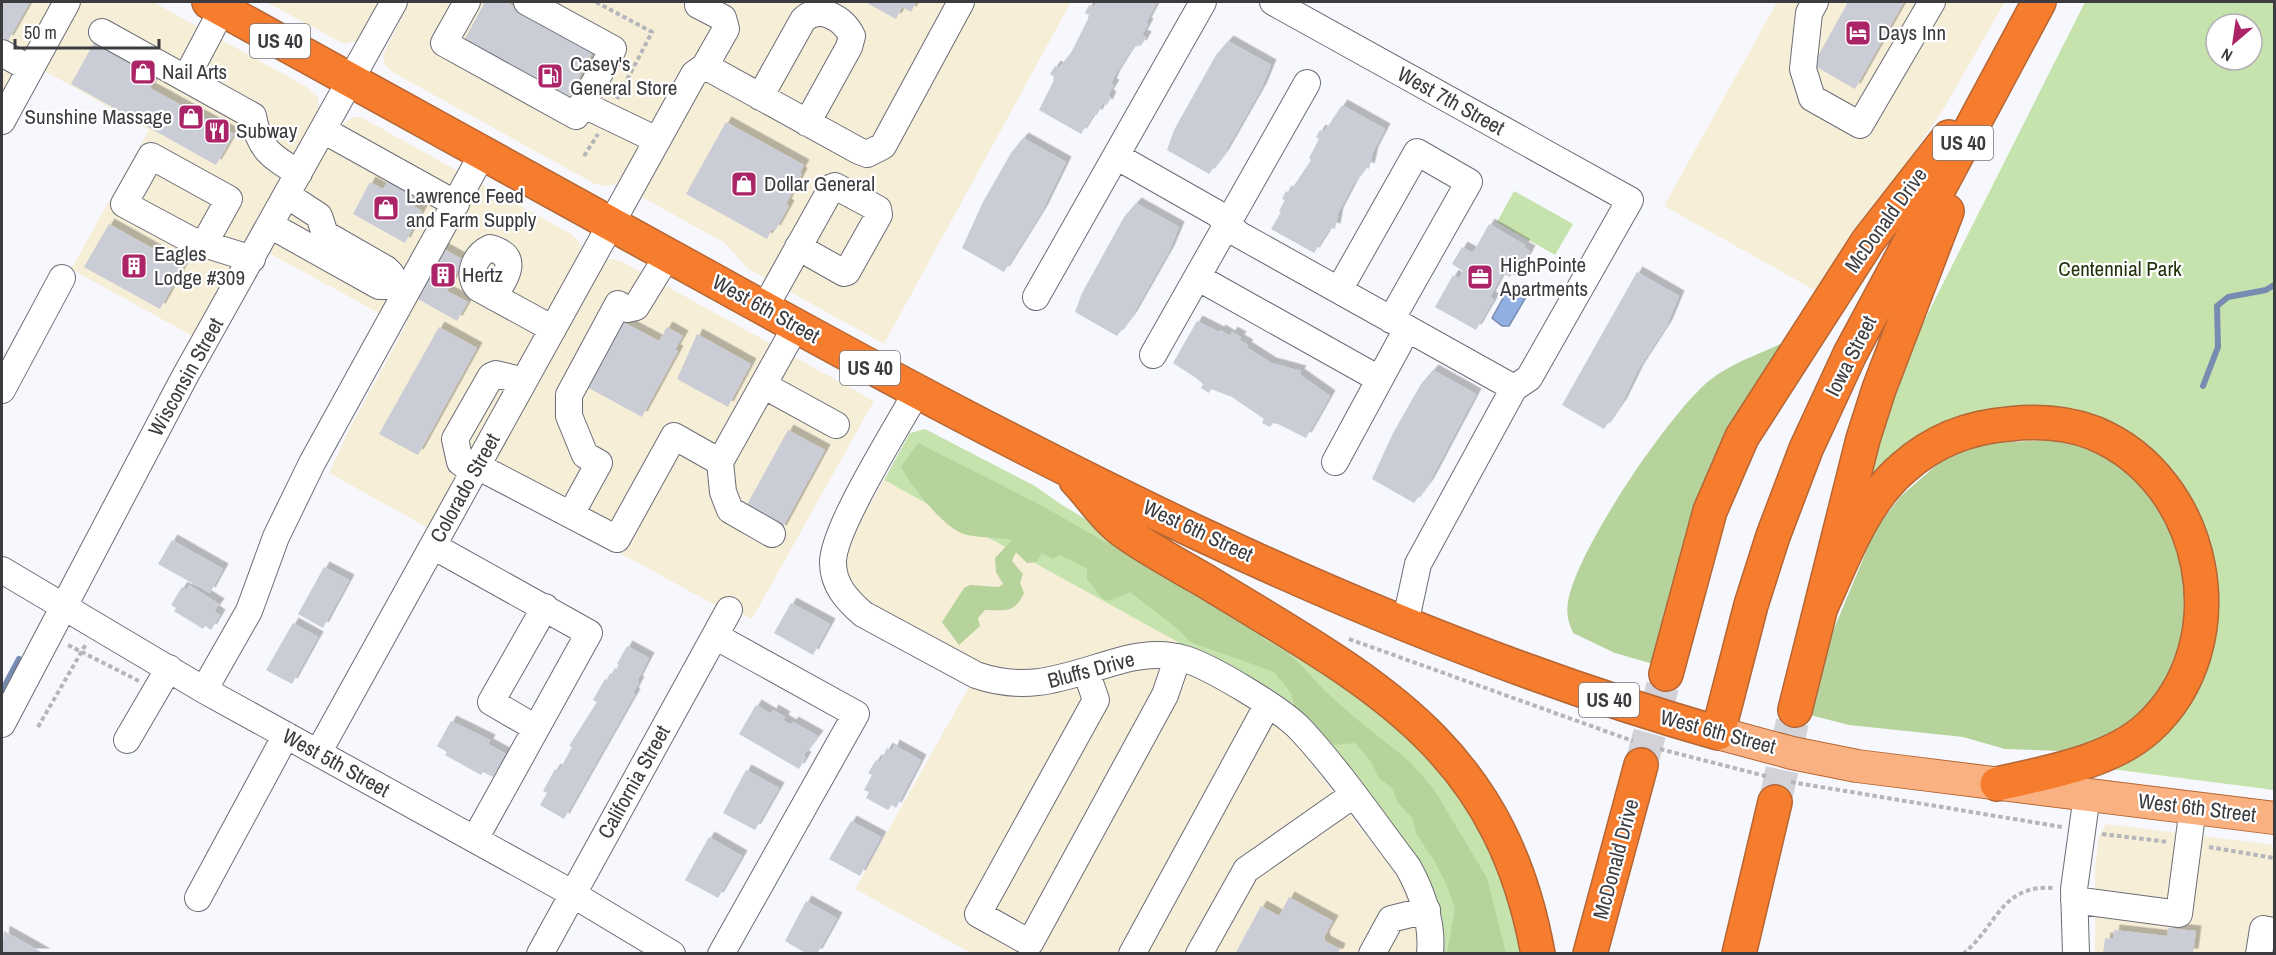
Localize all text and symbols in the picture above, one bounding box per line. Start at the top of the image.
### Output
scale bar [15,12,159,50]
north arrow [2204,12,2264,72]
hotel icon: Days Inn [1843,18,1873,48]
place label: Days Inn [1878,18,1946,47]
text: 50 m [24,20,57,45]
road number: US 40 [250,24,310,58]
text: N [2217,43,2236,67]
place label: Casey's General Store [570,49,677,102]
shop icon: Nail Arts [128,57,158,87]
place label: Nail Arts [162,57,227,86]
street label: West 7th Street [1392,59,1510,142]
fuel station icon: Casey's General Store [535,61,565,91]
place label: Sunshine Massage [25,102,172,131]
shop icon: Sunshine Massage [176,102,206,132]
restaurant icon: Subway [202,116,232,146]
place label: Subway [236,116,298,145]
road number: US 40 [1933,126,1993,160]
street label: McDonald Drive [1838,161,1934,278]
shop icon: Dollar General [729,169,759,199]
place label: Dollar General [764,169,875,198]
place label: Lawrence Feed and Farm Supply [406,181,537,234]
shop icon: Lawrence Feed and Farm Supply [371,193,401,223]
place label: Eagles Lodge #309 [154,239,245,292]
place label: HighPointe Apartments [1499,250,1588,303]
building icon: Eagles Lodge #309 [119,251,149,281]
park label: Centennial Park [2058,254,2182,283]
building icon: Hertz [428,260,458,290]
place label: Hertz [462,260,504,289]
office icon: HighPointe Apartments [1465,262,1495,292]
street label: West 6th Street [707,267,825,350]
street label: Iowa Street [1818,310,1883,401]
street label: Wisconsin Street [141,312,230,441]
road number: US 40 [840,351,900,385]
street label: Colorado Street [423,428,507,548]
street label: West 6th Street [1138,492,1258,569]
street label: Bluffs Drive [1044,644,1137,695]
road number: US 40 [1579,683,1639,717]
street label: West 6th Street [1657,702,1779,761]
street label: California Street [590,720,677,844]
street label: West 5th Street [277,721,395,804]
street label: West 6th Street [2137,786,2258,829]
street label: McDonald Drive [1586,796,1645,922]

